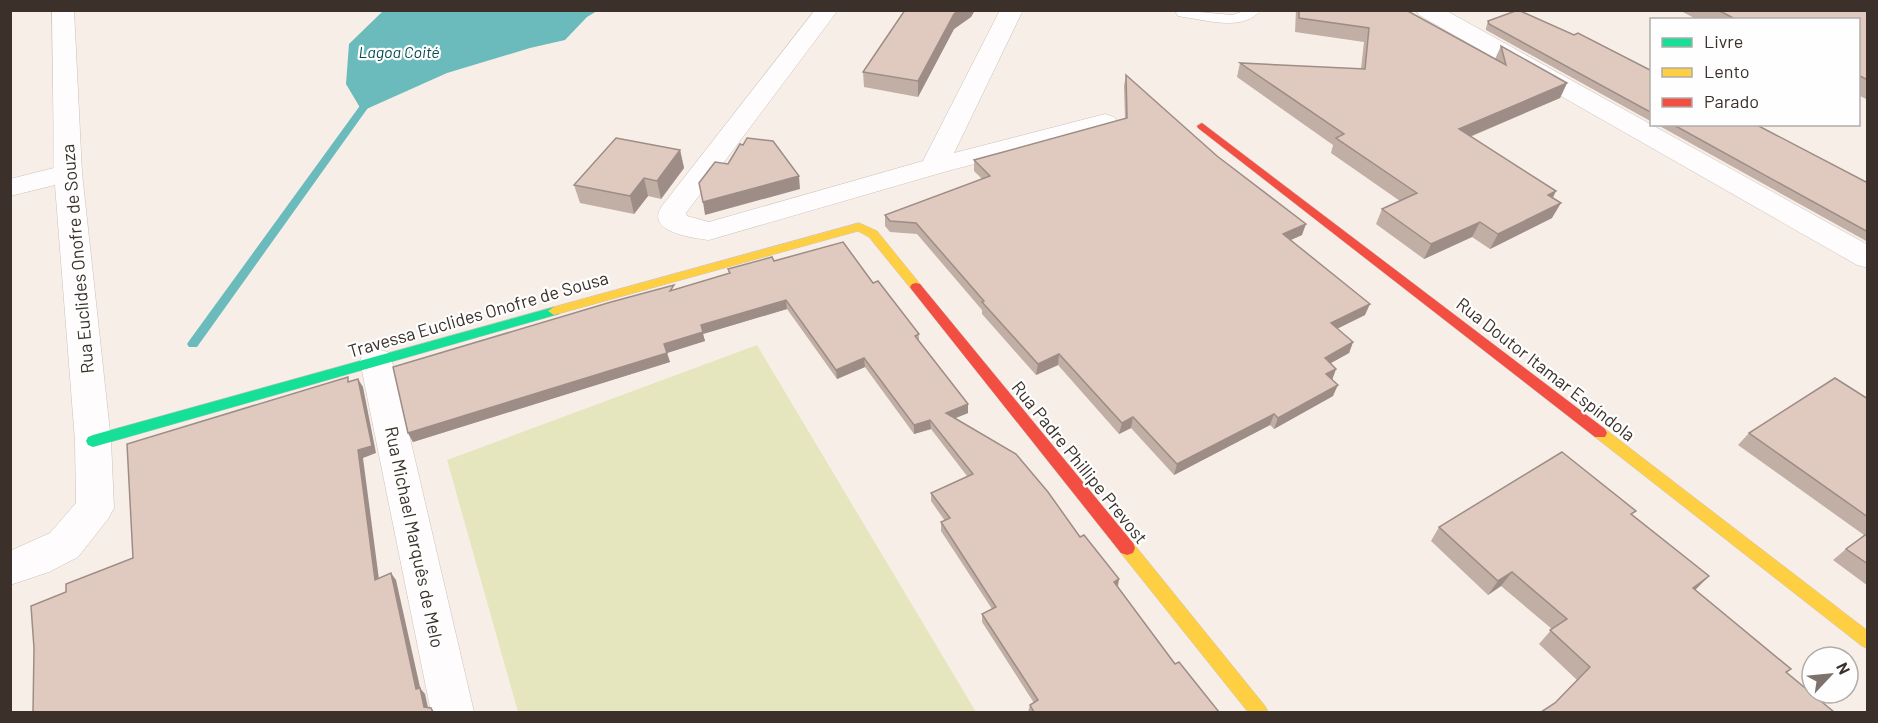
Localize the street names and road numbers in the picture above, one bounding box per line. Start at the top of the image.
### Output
street label: Rua Euclides Onofre de Souza [56,143,98,375]
street label: Travessa Euclides Onofre de Sousa [345,266,611,362]
street label: Rua Doutor Itamar Espíndola [1452,292,1640,446]
street label: Rua Padre Phillipe Prevost [1007,376,1153,548]
street label: Rua Michael Marquês de Melo [381,424,449,650]

